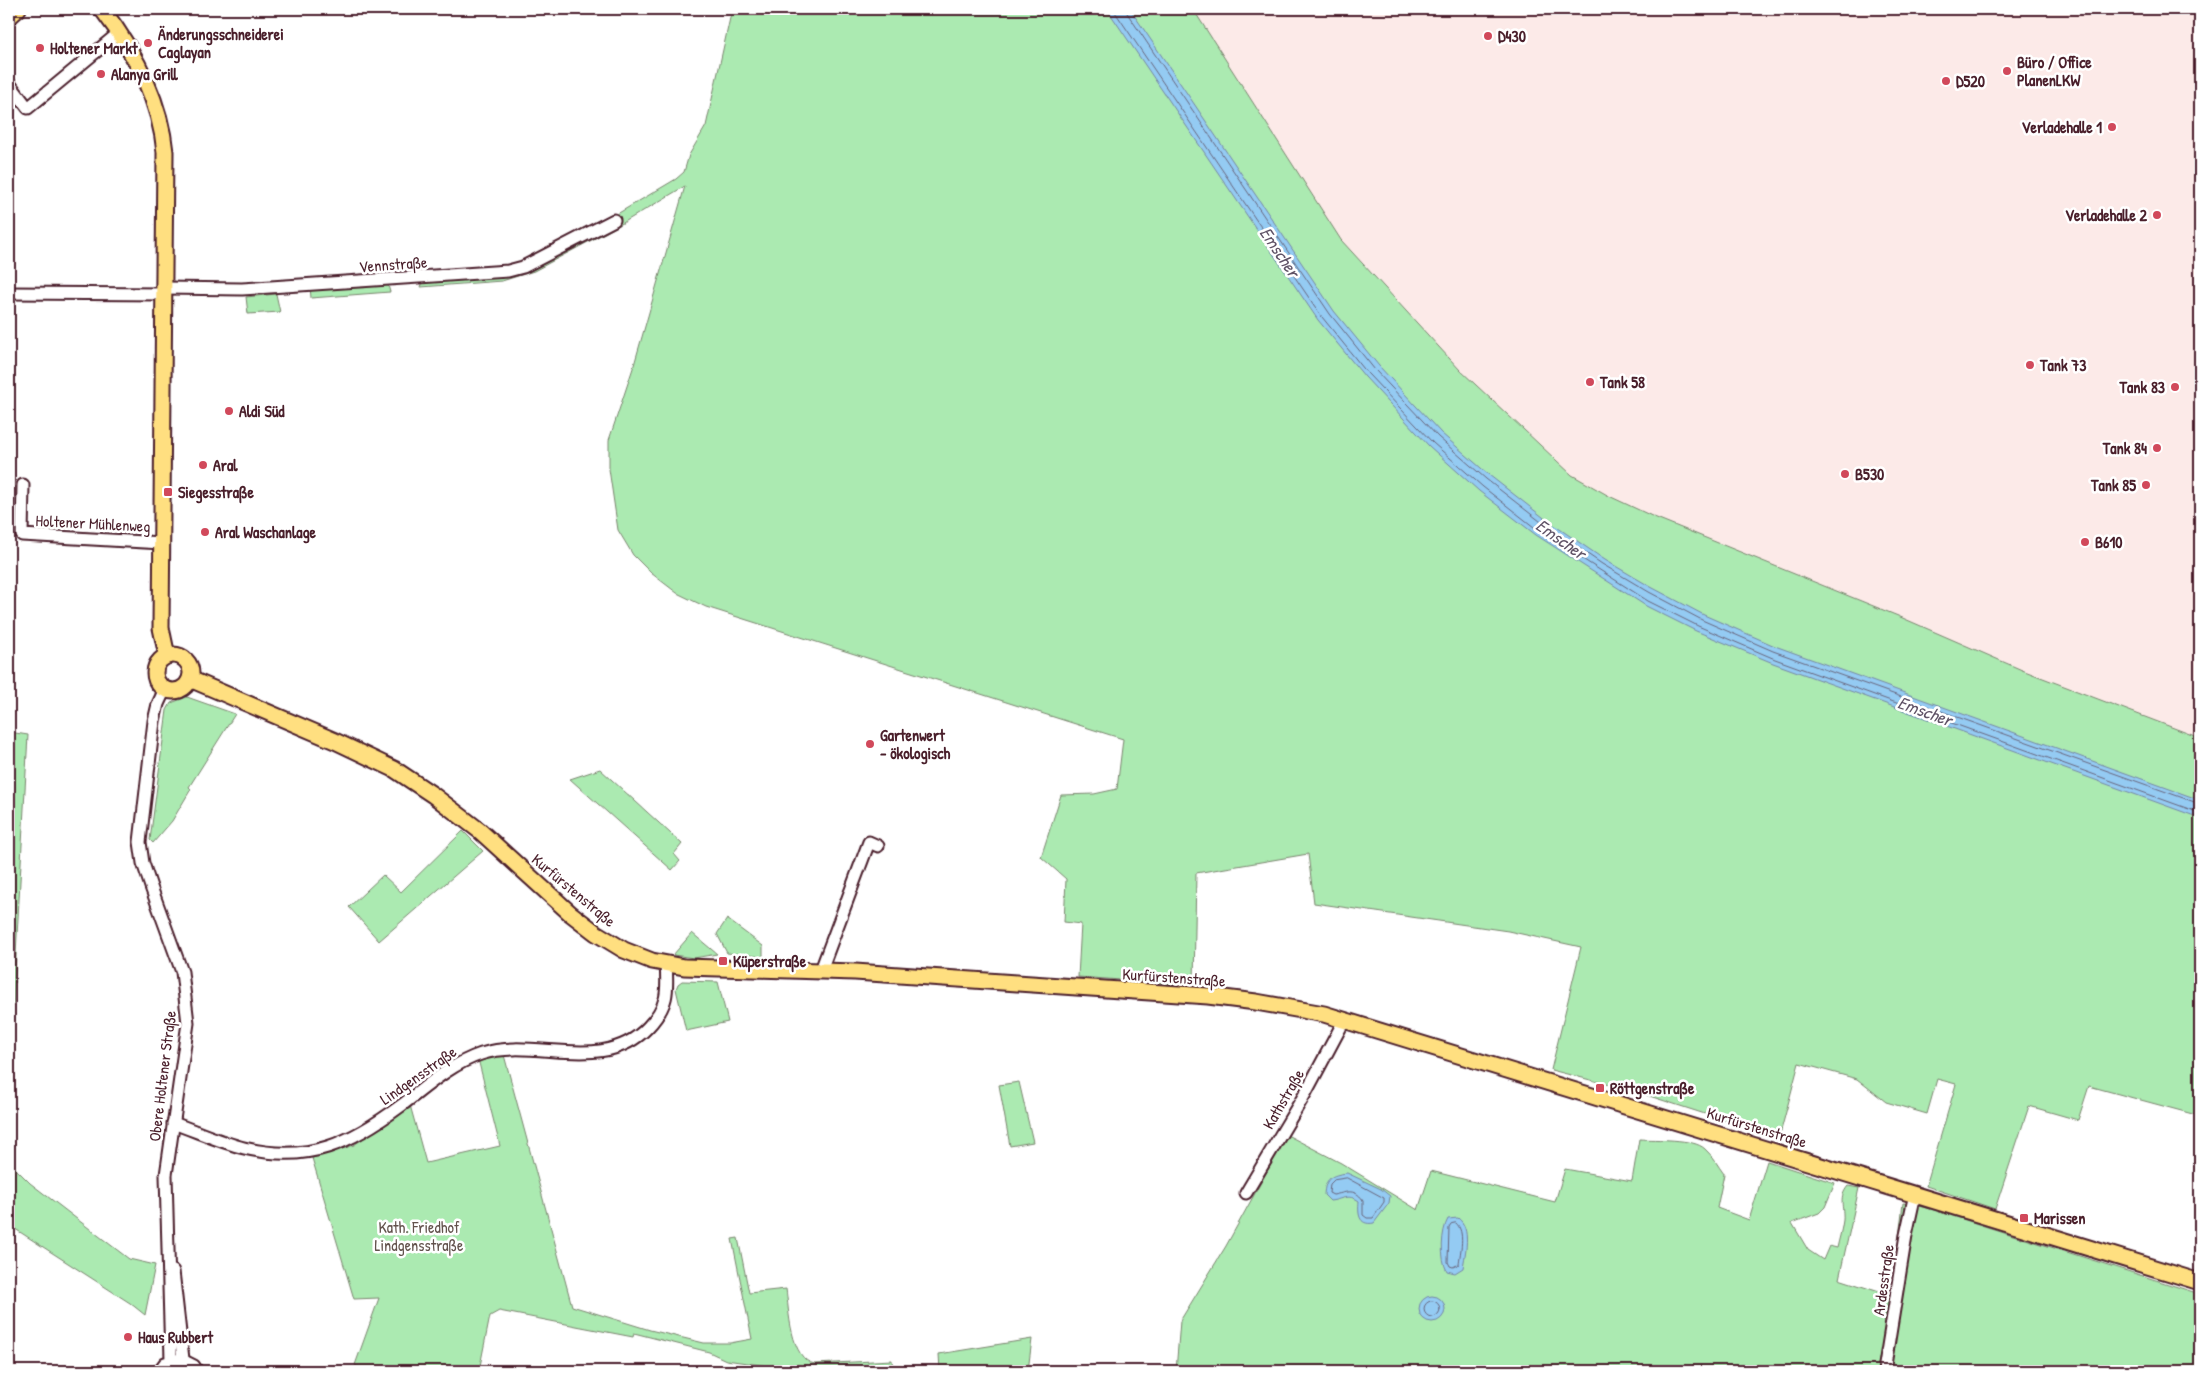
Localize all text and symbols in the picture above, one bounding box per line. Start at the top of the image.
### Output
place label: Änderungsschneiderei Caglayan [158,23,284,64]
place label: D430 [1498,25,1526,47]
marker: D430 [1482,30,1494,42]
place label: Holtener Markt [50,37,138,59]
marker: Änderungsschneiderei Caglayan [142,37,154,49]
marker: Holtener Markt [34,42,46,54]
place label: Büro / Office PlanenLKW [2017,51,2092,91]
place label: Alanya Grill [111,63,179,86]
marker: Büro / Office PlanenLKW [2001,65,2013,77]
marker: Alanya Grill [95,68,107,80]
place label: D520 [1956,70,1985,92]
marker: D520 [1940,75,1952,87]
place label: Verladehalle 1 [2022,116,2102,138]
marker: Verladehalle 1 [2106,121,2118,133]
place label: Verladehalle 2 [2065,204,2147,226]
marker: Verladehalle 2 [2151,209,2163,221]
water label: Emscher [1254,222,1307,284]
street label: Vennstraße [358,251,429,277]
place label: Tank 73 [2039,354,2086,376]
marker: Tank 73 [2024,359,2036,371]
place label: Tank 58 [1599,371,1645,393]
marker: Tank 58 [1584,376,1596,388]
place label: Tank 83 [2119,376,2165,398]
marker: Tank 83 [2169,381,2181,393]
place label: Aldi Süd [239,400,285,422]
marker: Aldi Süd [223,405,235,417]
place label: Tank 84 [2102,437,2147,459]
marker: Tank 84 [2151,442,2163,454]
place label: Aral [213,454,238,476]
marker: Aral [197,459,209,471]
place label: B530 [1855,463,1884,485]
marker: B530 [1839,468,1851,480]
place label: Tank 85 [2090,474,2136,496]
marker: Tank 85 [2140,479,2152,491]
place label: Siegesstraße [178,481,255,504]
marker: Siegesstraße [162,486,174,498]
street label: Holtener Mühlenweg [35,509,151,537]
water label: Emscher [1531,513,1593,566]
place label: Aral Waschanlage [215,521,317,544]
marker: Aral Waschanlage [199,526,211,538]
place label: B610 [2095,531,2122,553]
marker: B610 [2079,536,2091,548]
water label: Emscher [1895,690,1957,733]
place label: Gartenwert - ökologisch [880,724,950,765]
marker: Gartenwert - ökologisch [864,738,876,750]
street label: Kurfürstenstraße [527,848,621,932]
place label: Küperstraße [733,950,807,973]
marker: Küperstraße [717,955,729,967]
street label: Kurfürstenstraße [1122,962,1227,992]
street label: Obere Holtener Straße [143,1009,181,1143]
street label: Lindgensstraße [375,1040,461,1109]
street label: Kathstraße [1257,1064,1309,1133]
place label: Röttgenstraße [1610,1077,1695,1100]
marker: Röttgenstraße [1594,1082,1606,1094]
street label: Kurfürstenstraße [1704,1101,1810,1153]
place label: Marissen [2034,1207,2085,1229]
marker: Marissen [2018,1212,2030,1224]
park label: Kath. Friedhof Lindgensstraße [375,1216,464,1256]
street label: Ardesstraße [1867,1242,1899,1317]
place label: Haus Rubbert [138,1326,213,1348]
marker: Haus Rubbert [122,1331,134,1343]

